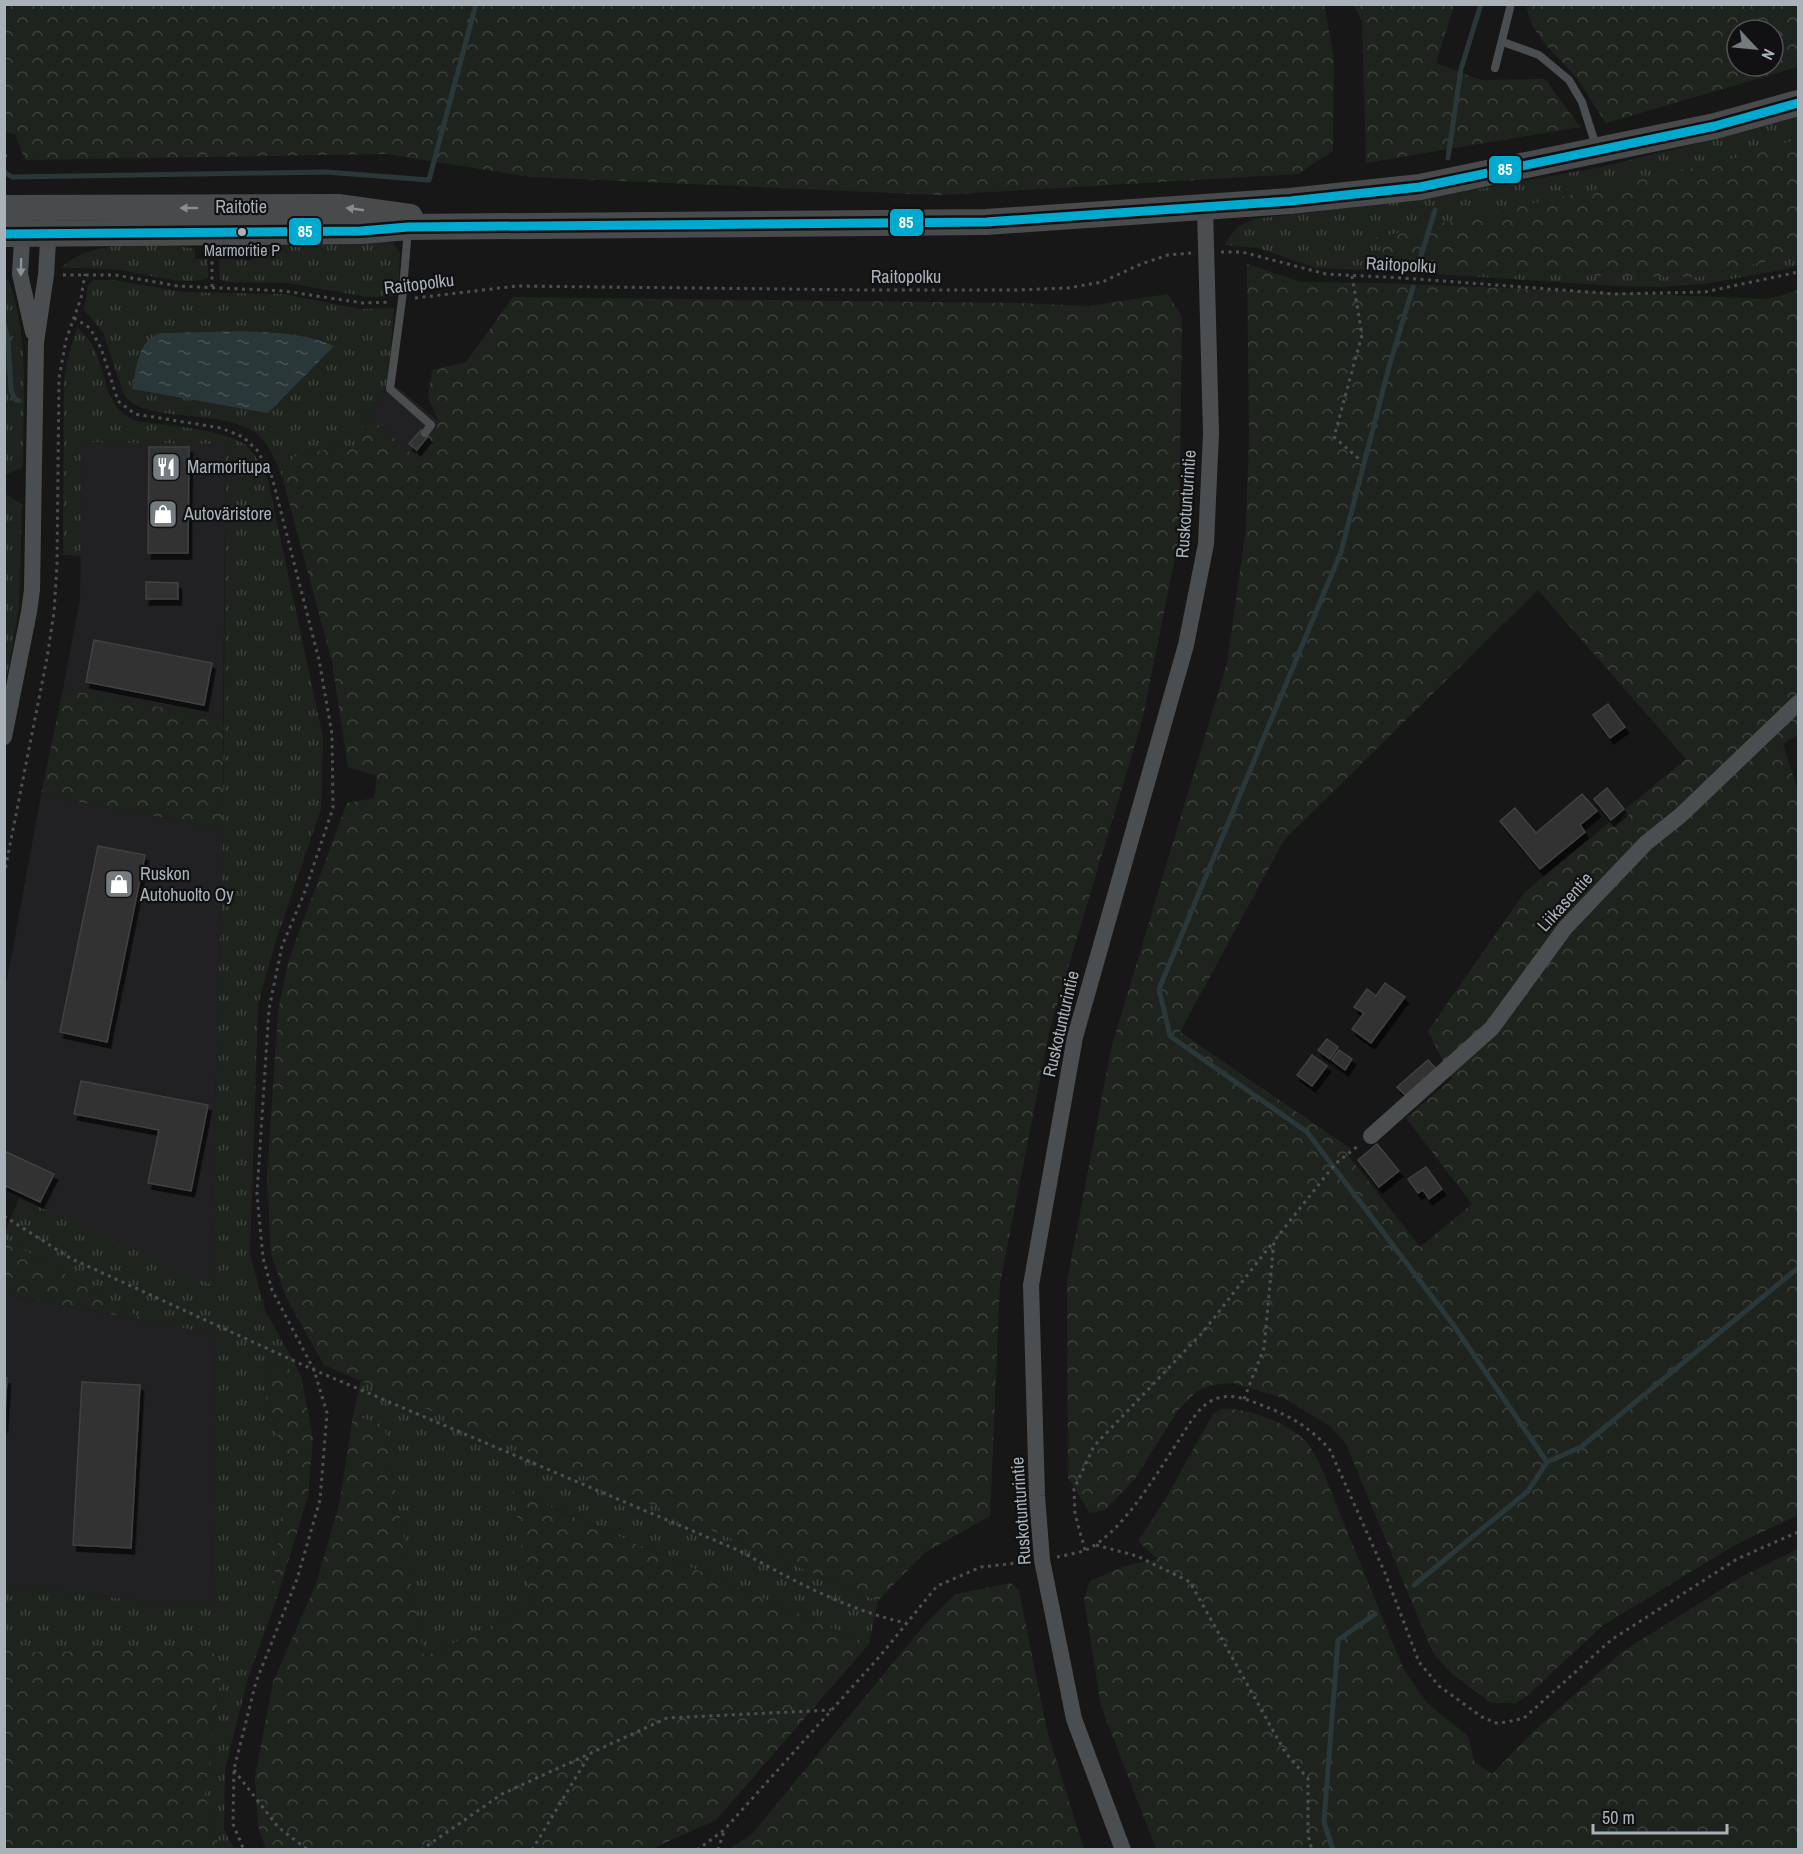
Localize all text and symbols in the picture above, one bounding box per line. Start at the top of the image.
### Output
north arrow [1725,18,1785,78]
text: N [1757,45,1780,64]
line badge: 85 [1488,155,1522,184]
text: 85 [1498,158,1512,180]
street label: Raitotie [215,194,267,219]
one-way arrow [179,203,198,213]
one-way arrow [345,204,364,213]
line badge: 85 [889,208,924,237]
text: 85 [899,211,913,233]
line badge: 85 [288,217,322,246]
text: 85 [298,220,312,242]
marker: Marmoritie P [236,226,248,238]
place label: Marmoritie P [204,239,280,261]
street label: Raitopolku [1365,250,1437,279]
one-way arrow [17,257,26,276]
street label: Raitopolku [871,264,941,289]
street label: Raitopolku [382,267,455,300]
street label: Ruskotunturintie [1169,449,1202,559]
restaurant icon: Marmoritupa [150,451,182,483]
place label: Marmoritupa [187,454,271,479]
shop icon: Autoväristore [147,498,179,530]
place label: Autoväristore [183,501,272,526]
place label: Ruskon Autohuolto Oy [139,861,234,907]
street label: Liikasentie [1531,866,1598,937]
shop icon: Ruskon Autohuolto Oy [103,868,135,900]
street label: Ruskotunturintie [1036,968,1085,1079]
street label: Ruskotunturintie [1004,1456,1037,1566]
scale bar [1593,1797,1726,1835]
text: 50 m [1602,1805,1635,1830]

